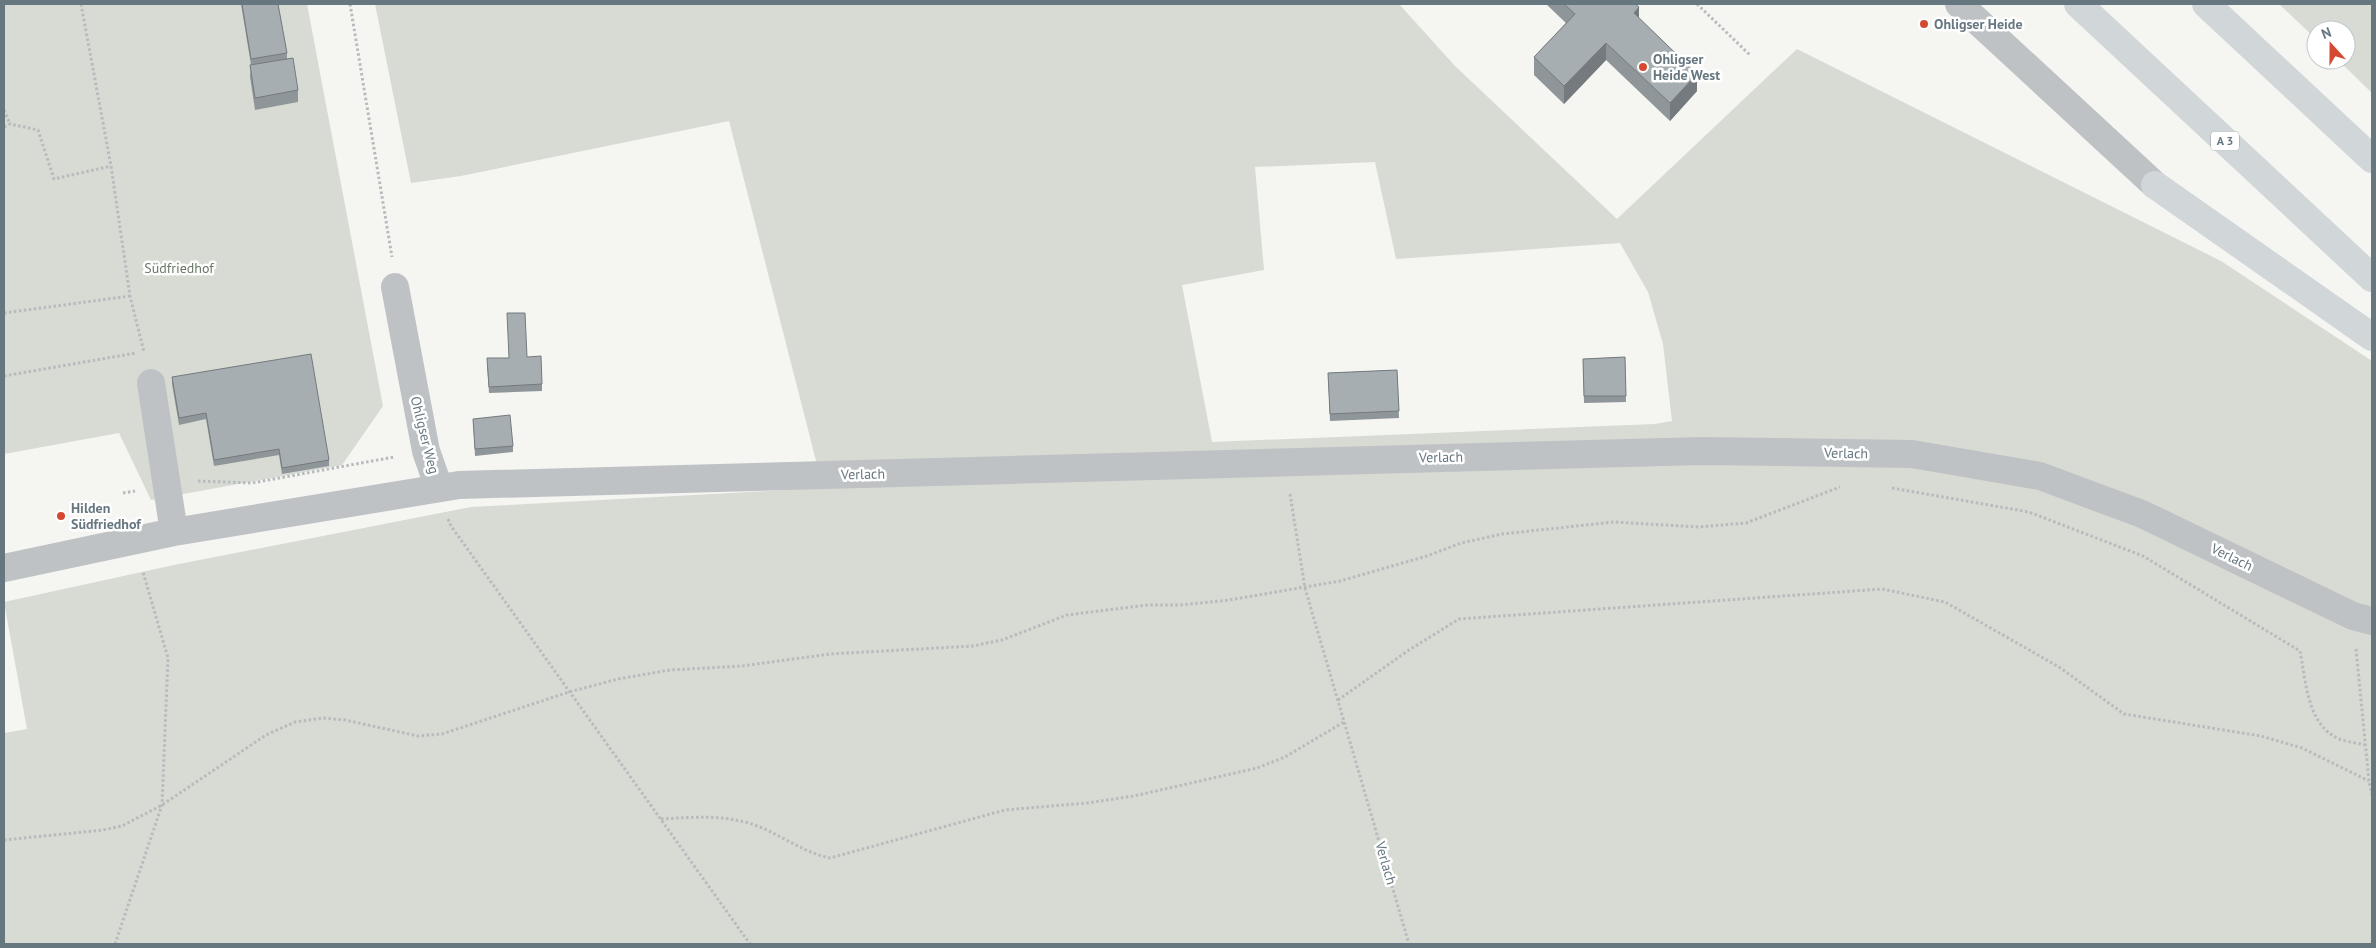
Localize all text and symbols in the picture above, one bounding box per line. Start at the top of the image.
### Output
place label: Ohligser Heide [1934,15,2023,33]
marker: Ohligser Heide [1918,18,1930,30]
north arrow [2306,20,2356,70]
text: N [2319,23,2334,43]
place label: Ohligser Heide West [1653,50,1720,84]
marker: Ohligser Heide West [1637,61,1649,73]
road number: A 3 [2211,132,2239,150]
park label: Südfriedhof [144,259,214,277]
street label: Ohligser Weg [407,394,443,476]
street label: Verlach [1823,444,1868,462]
street label: Verlach [1418,448,1463,466]
street label: Verlach [840,465,885,483]
place label: Hilden Südfriedhof [71,499,142,533]
marker: Hilden Südfriedhof [55,510,67,522]
street label: Verlach [2207,539,2256,575]
street label: Verlach [1371,838,1401,887]

